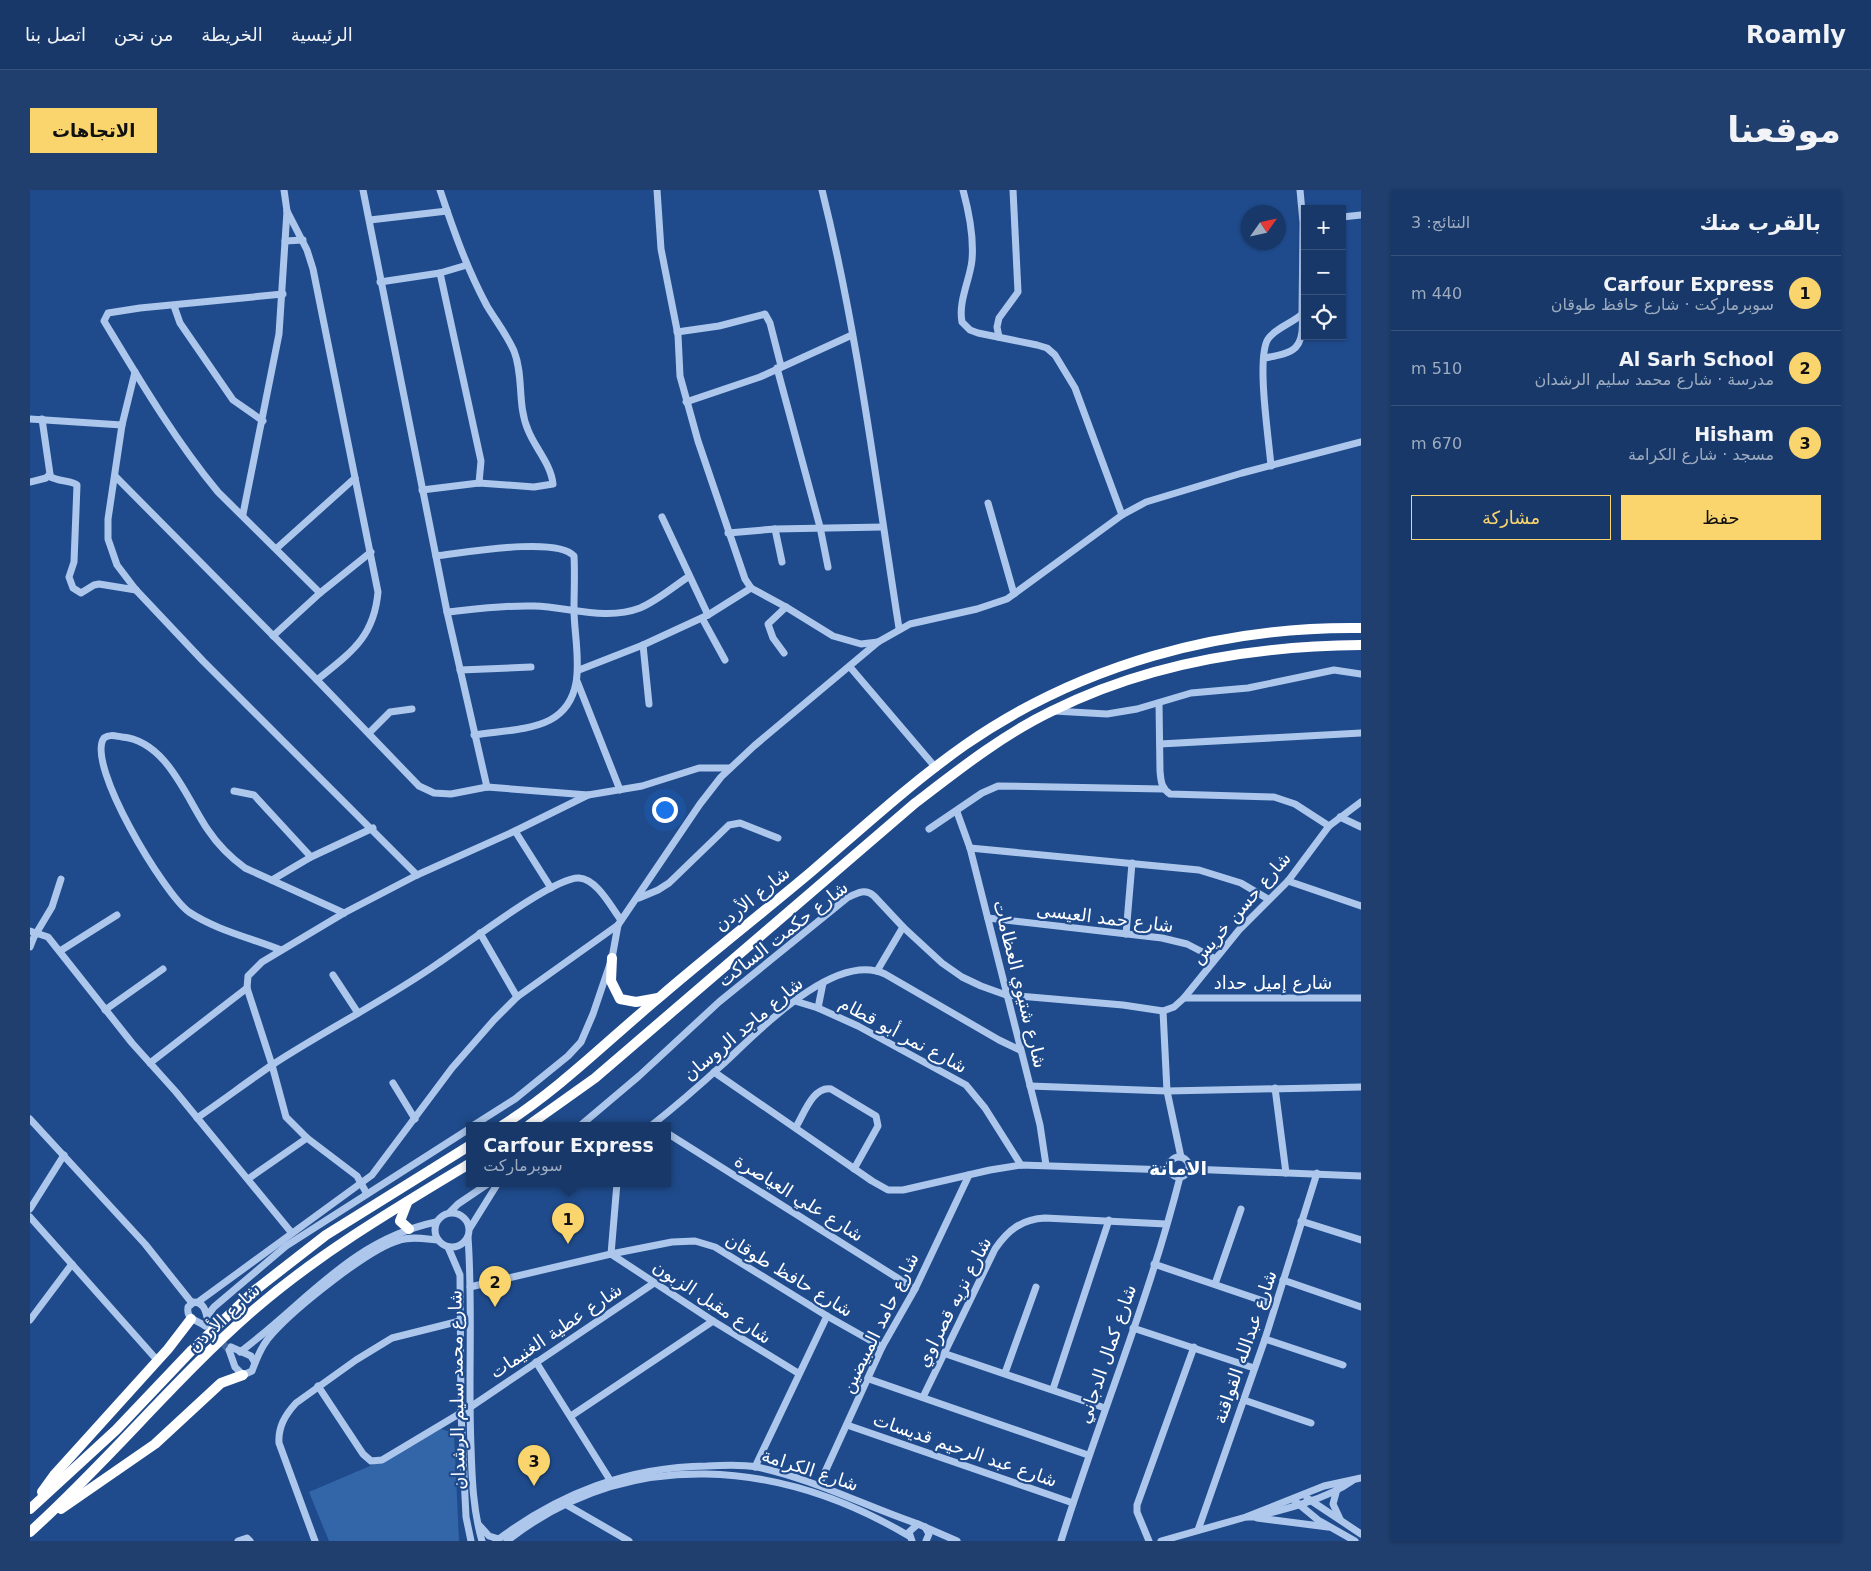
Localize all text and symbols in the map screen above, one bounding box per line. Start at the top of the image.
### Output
text: Roamly [1746,21,1846,49]
text: اتصل بنا [25,24,86,45]
text: من نحن [114,24,173,45]
text: الخريطة [201,24,263,45]
text: الرئيسية [291,24,353,45]
button: الاتجاهات [30,108,157,153]
text: موقعنا [1727,110,1841,150]
north arrow [1241,205,1286,250]
map controls [1301,205,1346,340]
button: + [1301,205,1346,250]
text: بالقرب منك [1700,211,1821,235]
text: النتائج: 3 [1411,213,1470,232]
button: − [1301,250,1346,295]
text: Carfour Express [1603,273,1774,295]
text: 440 m [1411,284,1462,303]
text: 1 [1799,284,1811,303]
button: locate [1301,295,1346,340]
text: سوبرماركت · شارع حافظ طوقان [1551,295,1774,314]
text: Al Sarh School [1619,348,1774,370]
text: 510 m [1411,359,1462,378]
text: 2 [1799,359,1811,378]
text: مدرسة · شارع محمد سليم الرشدان [1534,370,1774,389]
text: Hisham [1694,423,1774,445]
text: 670 m [1411,434,1462,453]
text: 3 [1799,434,1811,453]
text: مسجد · شارع الكرامة [1628,445,1774,464]
button: مشاركة [1411,495,1611,540]
button: حفظ [1621,495,1821,540]
your location [652,797,678,823]
street label: شارع حسن خريس [1186,847,1296,969]
street label: شارع الأردن [710,862,794,936]
street label: شارع حكمت الساكت [714,876,852,992]
street label: شارع شتيوي العظامات [988,898,1052,1070]
street label: شارع حمد العيسى [1035,899,1175,937]
street label: شارع ماجد الروسان [678,972,808,1086]
street label: شارع إميل حداد [1214,972,1332,994]
street label: شارع نمر أبو قطام [835,991,971,1078]
popup [466,1122,671,1187]
text: Carfour Express [483,1134,654,1156]
street label: شارع علي العياصرة [730,1149,868,1247]
text: سوبرماركت [483,1156,563,1175]
district label: الامانة [1149,1157,1207,1179]
pin: 1 [552,1203,584,1244]
street label: شارع حافظ طوقان [721,1228,857,1322]
street label: شارع نزيه قصراوي [912,1233,996,1371]
street label: شارع حامد المبيضين [836,1249,924,1397]
street label: شارع مقبل الزبون [648,1255,776,1349]
pin: 2 [479,1266,511,1307]
street label: شارع عبدالله القواقنة [1208,1267,1282,1427]
street label: شارع الأردن [183,1279,265,1357]
street label: شارع عطية الغنيمات [486,1279,626,1383]
street label: شارع كمال الدجاني [1073,1282,1141,1426]
street label: شارع محمد سليم الرشدان [444,1290,470,1490]
street label: شارع عبد الرحيم قديسات [870,1408,1060,1492]
street label: شارع الكرامة [759,1444,861,1496]
pin: 3 [518,1445,550,1486]

